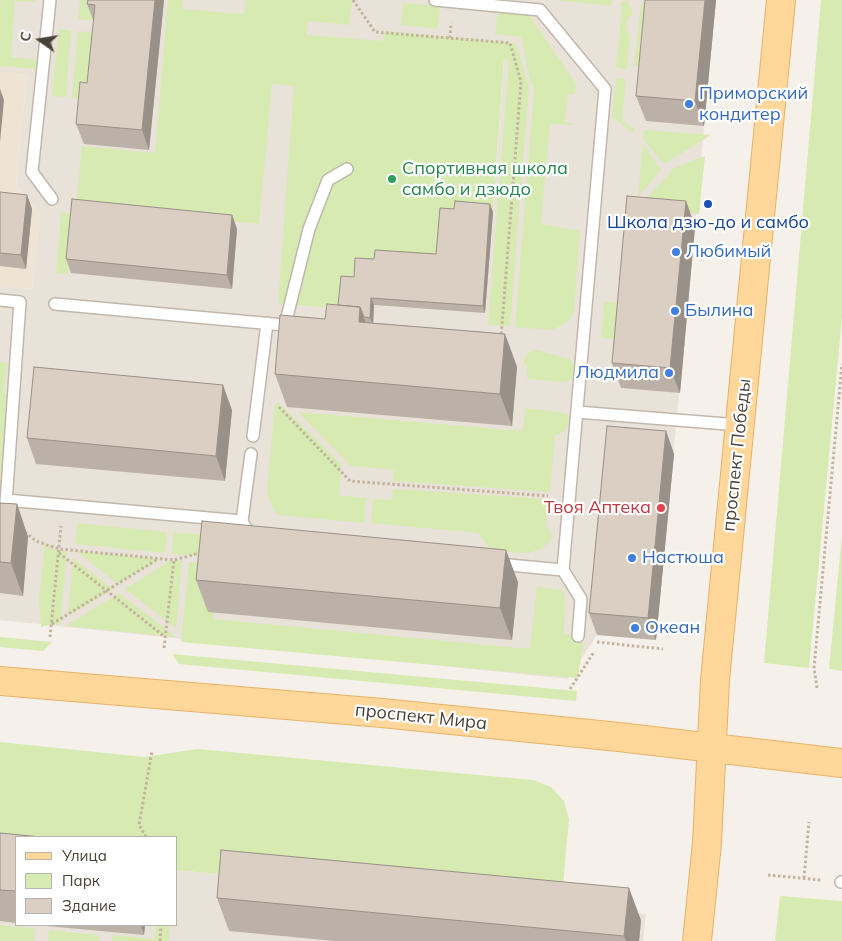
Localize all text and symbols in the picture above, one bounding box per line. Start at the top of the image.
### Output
north arrow [15,15,65,65]
text: С [16,30,35,43]
place label: Приморский кондитер [699,83,808,126]
marker: Приморский кондитер [683,98,695,110]
place label: Спортивная школа самбо и дзюдо [402,158,568,200]
marker: Спортивная школа самбо и дзюдо [386,173,398,185]
marker: Школа дзю-до и самбо [702,198,714,210]
place label: Школа дзю-до и самбо [607,212,809,234]
place label: Любимый [686,241,771,263]
marker: Любимый [670,246,682,258]
place label: Былина [685,300,754,322]
marker: Былина [669,305,681,317]
place label: Людмила [576,362,659,384]
marker: Людмила [663,367,675,379]
street label: проспект Победы [718,378,756,532]
place label: Твоя Аптека [544,497,651,519]
marker: Твоя Аптека [655,502,667,514]
place label: Настюша [642,547,724,569]
marker: Настюша [626,552,638,564]
place label: Океан [645,617,700,639]
marker: Океан [629,622,641,634]
street label: проспект Мира [354,699,488,735]
legend [15,836,178,926]
text: Улица [62,846,107,865]
text: Парк [62,871,100,890]
text: Здание [62,896,116,915]

